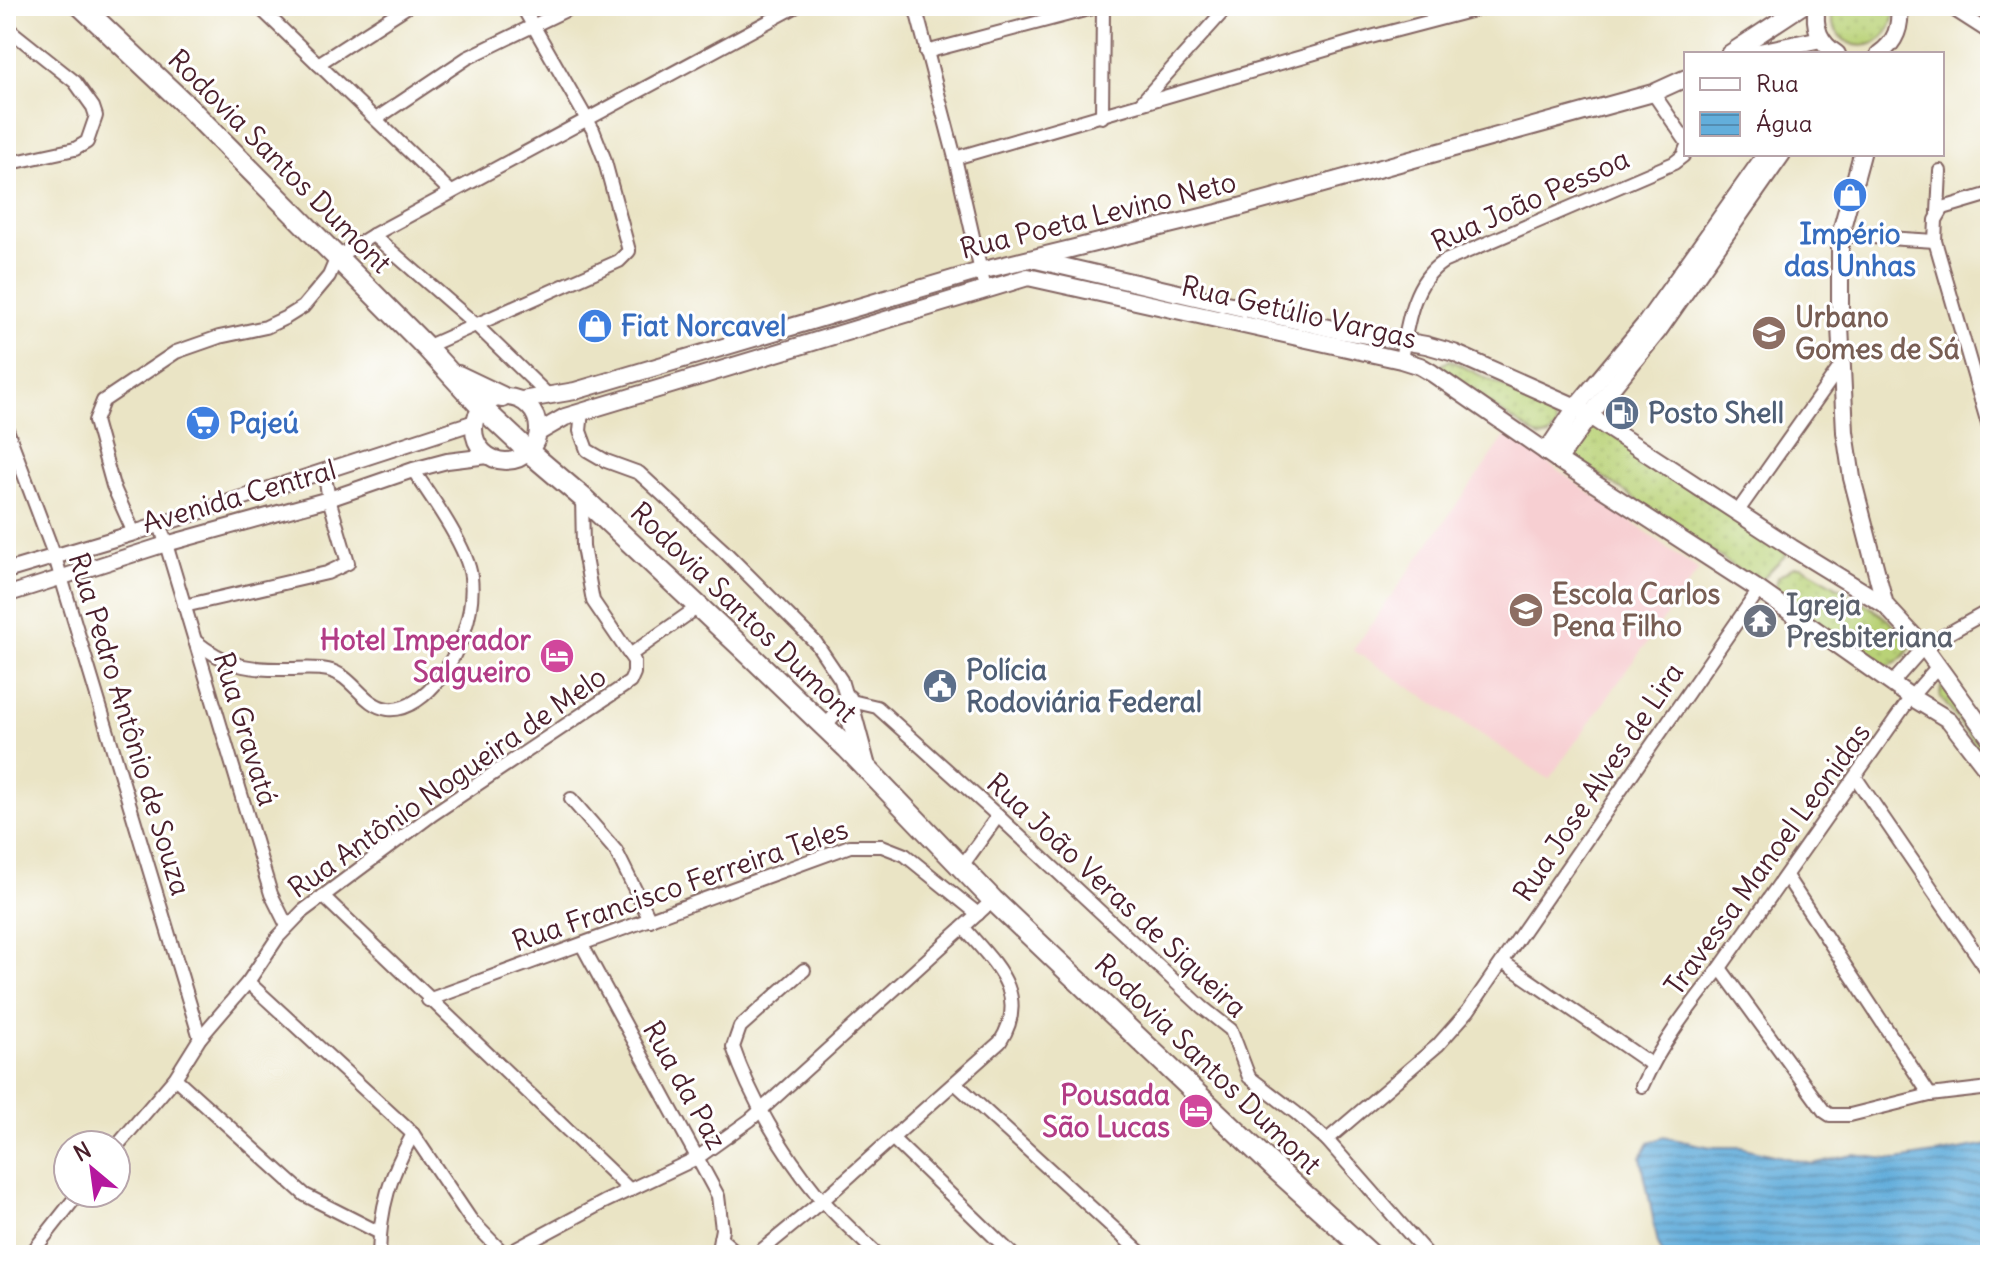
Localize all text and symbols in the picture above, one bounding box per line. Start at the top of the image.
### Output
street label: Rodovia Santos Dumont [160,41,400,281]
legend [1684,52,1944,156]
text: Rua [1756,68,1799,98]
text: Água [1756,108,1812,138]
street label: Rua João Pessoa [1426,140,1634,260]
street label: Rua Poeta Levino Neto [956,163,1240,267]
shop icon: Império das Unhas [1831,176,1869,214]
place label: Império das Unhas [1784,216,1916,284]
street label: Rua Getúlio Vargas [1178,267,1420,357]
place label: Urbano Gomes de Sá [1795,299,1960,367]
shop icon: Fiat Norcavel [576,307,614,345]
place label: Fiat Norcavel [621,308,786,344]
school or university icon: Urbano Gomes de Sá [1750,314,1788,352]
fuel station icon: Posto Shell [1603,394,1641,432]
place label: Posto Shell [1648,395,1784,431]
supermarket icon: Pajeú [184,404,222,442]
place label: Pajeú [229,405,299,441]
street label: Avenida Central [138,451,340,541]
street label: Rodovia Santos Dumont [623,494,865,730]
street label: Rua Pedro Antônio de Souza [61,548,199,900]
place label: Escola Carlos Pena Filho [1552,576,1720,644]
place label: Igreja Presbiteriana [1786,587,1953,655]
school or university icon: Escola Carlos Pena Filho [1507,591,1545,629]
temple icon: Igreja Presbiteriana [1741,602,1779,640]
place label: Hotel Imperador Salgueiro [320,622,532,690]
hotel icon: Hotel Imperador Salgueiro [538,637,576,675]
street label: Rua Gravatá [206,648,286,810]
place label: Polícia Rodoviária Federal [966,652,1202,720]
street label: Rua Jose Alves de Lira [1505,656,1691,908]
street label: Rua Antônio Nogueira de Melo [281,658,613,906]
public building icon: Polícia Rodoviária Federal [921,667,959,705]
street label: Travessa Manoel Leonidas [1656,716,1878,1002]
street label: Rua João Veras de Siqueira [979,765,1255,1025]
street label: Rua Francisco Ferreira Teles [507,811,853,959]
street label: Rodovia Santos Dumont [1087,946,1329,1182]
street label: Rua da Paz [635,1015,735,1155]
place label: Pousada São Lucas [1042,1077,1170,1145]
hotel icon: Pousada São Lucas [1177,1092,1215,1130]
north arrow [52,1129,132,1209]
text: N [69,1136,96,1167]

